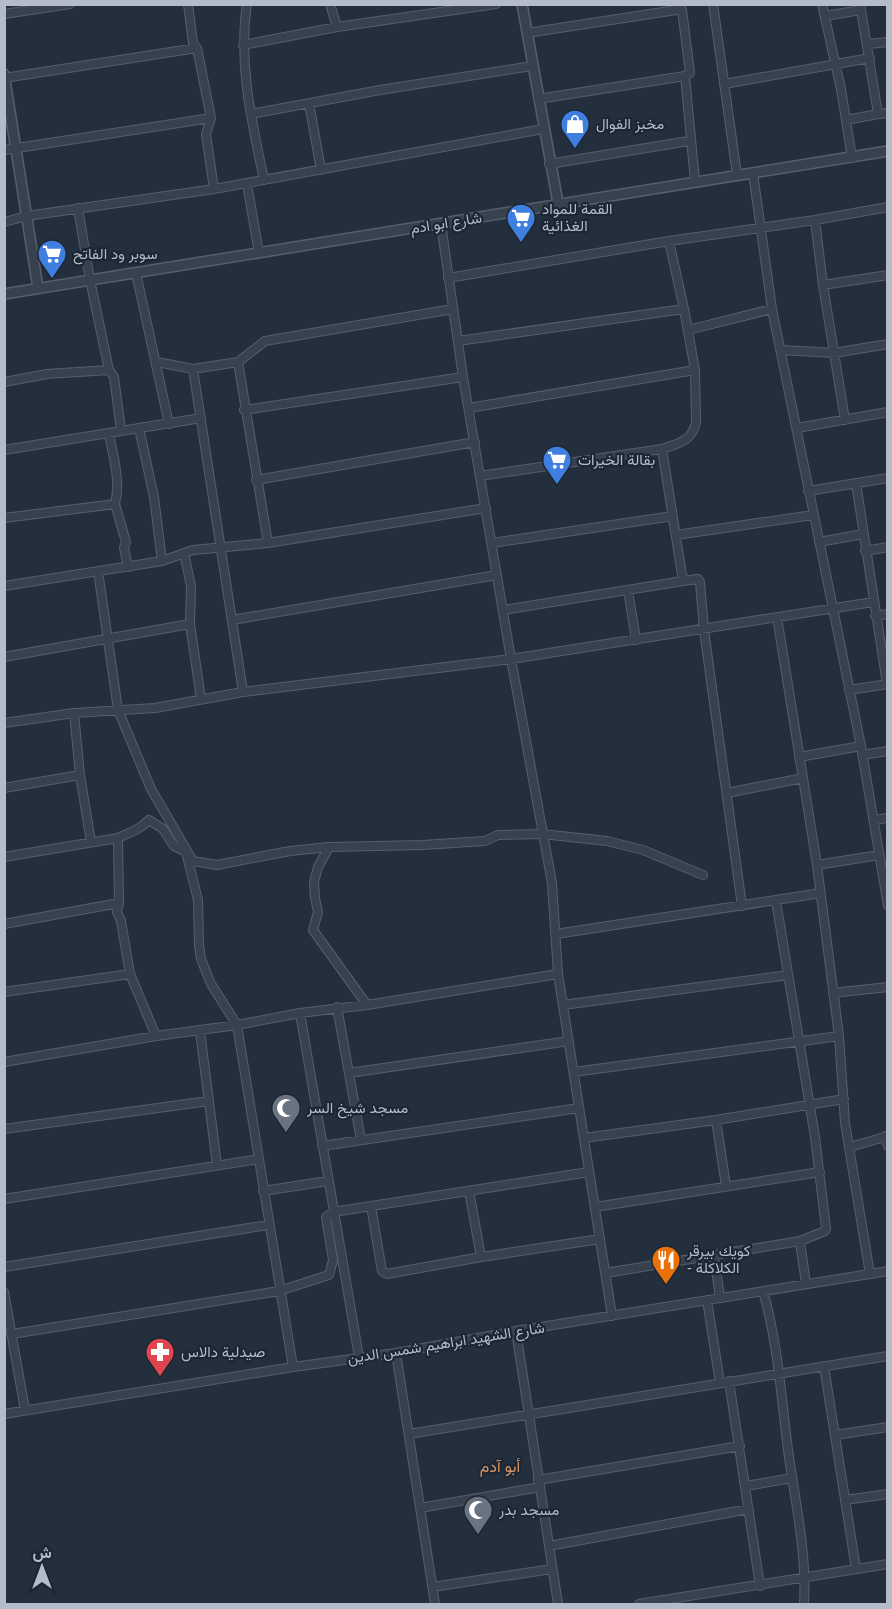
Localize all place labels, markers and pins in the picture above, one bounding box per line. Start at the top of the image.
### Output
shop icon: مخبز الفوال [559,108,591,150]
place label: مخبز الفوال [596,113,664,133]
place label: القمة للمواد الغذائية [542,198,613,235]
supermarket icon: القمة للمواد الغذائية [505,202,537,244]
supermarket icon: سوبر ود الفاتح [36,238,68,280]
place label: سوبر ود الفاتح [73,243,158,265]
supermarket icon: بقالة الخيرات [541,444,573,486]
place label: بقالة الخيرات [578,449,655,469]
mosque icon: مسجد شيخ السر [270,1092,302,1134]
place label: مسجد شيخ السر [306,1097,408,1119]
place label: كويك بيرقر - الكلاكلة [686,1240,751,1277]
restaurant icon: كويك بيرقر - الكلاكلة [650,1244,682,1286]
pharmacy icon: صيدلية دالاس [144,1336,176,1378]
place label: صيدلية دالاس [181,1341,265,1362]
mosque icon: مسجد بدر [462,1494,494,1536]
place label: مسجد بدر [498,1499,559,1519]

